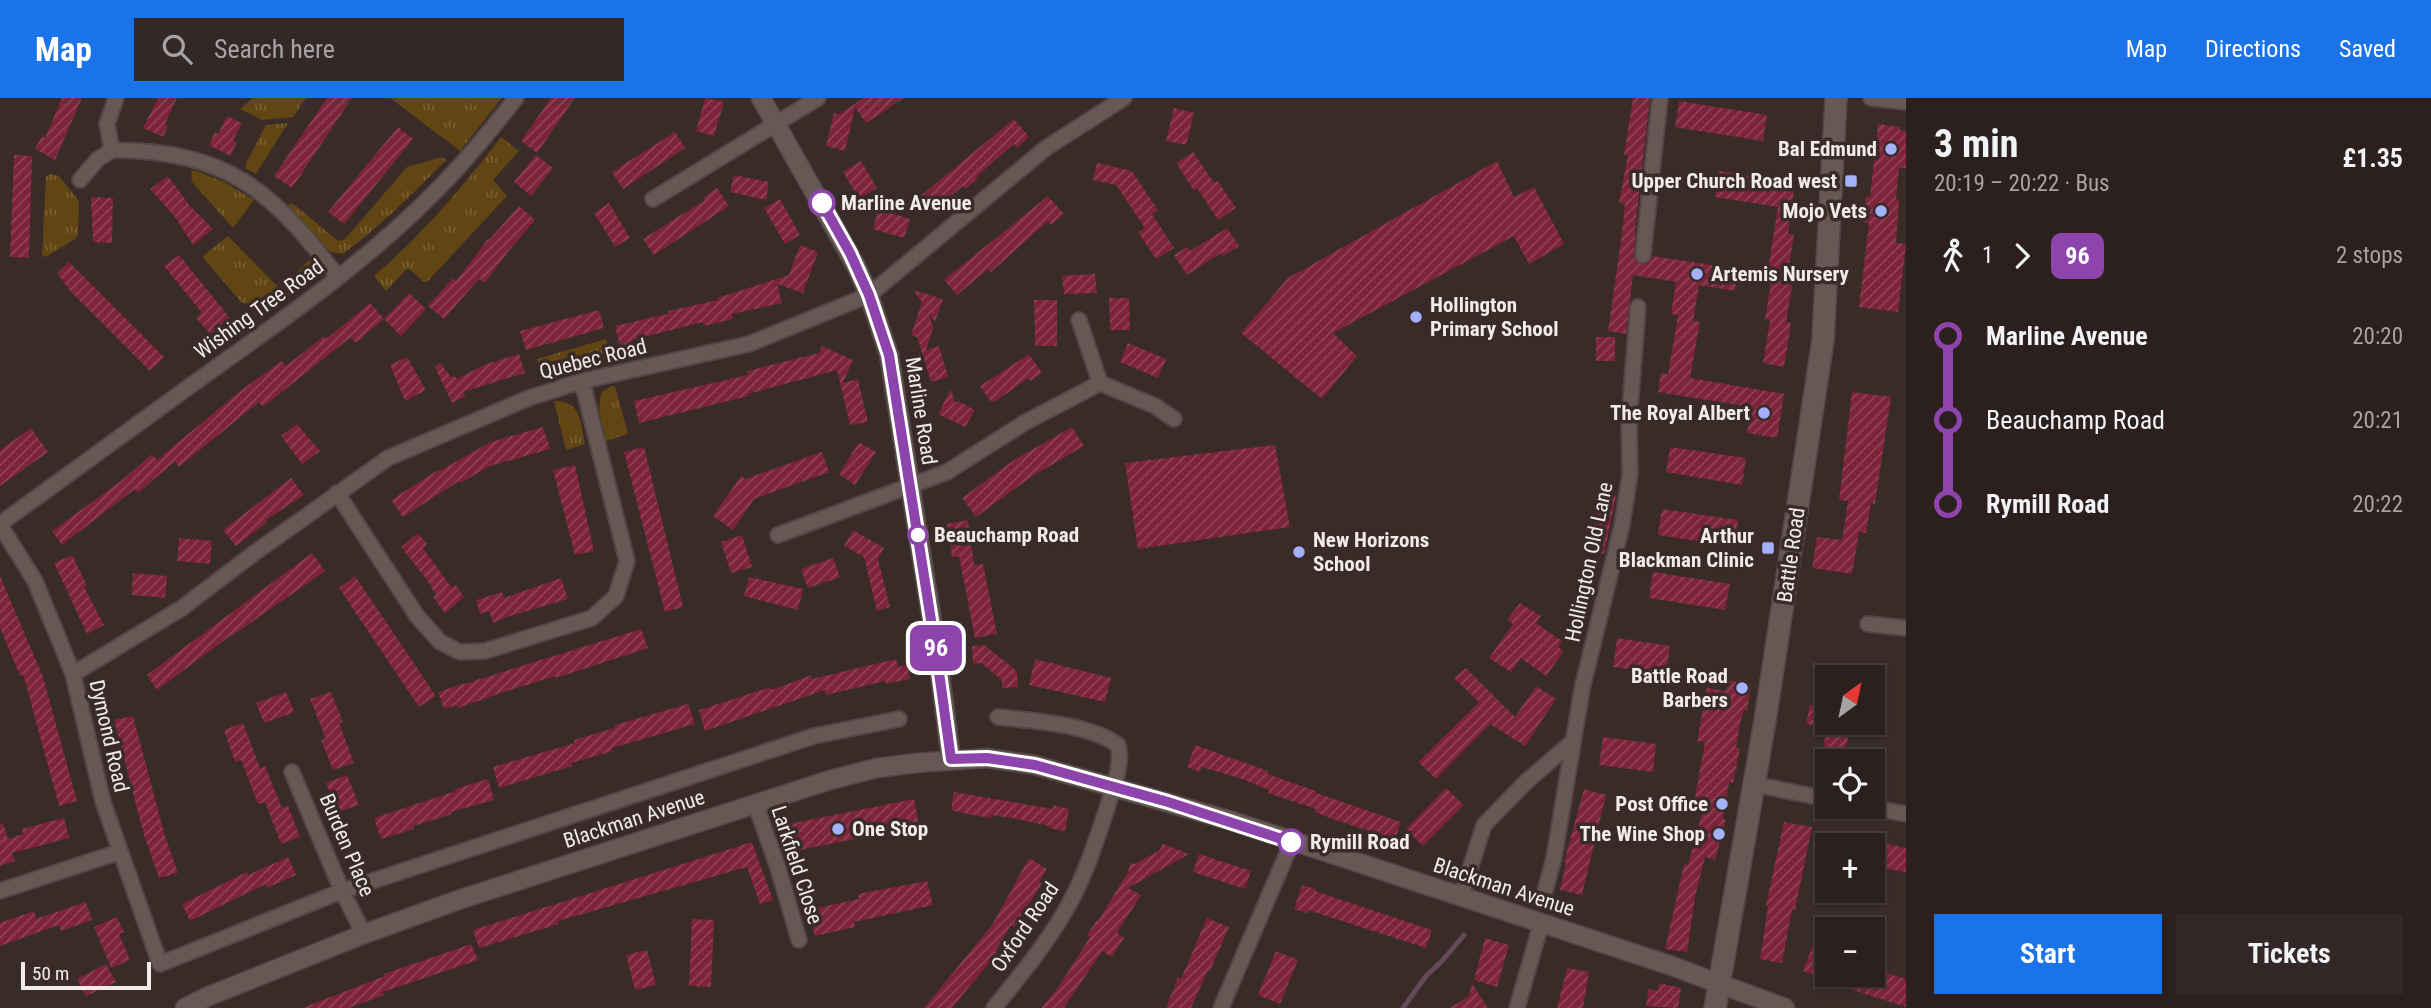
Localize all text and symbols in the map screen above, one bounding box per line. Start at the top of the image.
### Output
search box [134,18,624,81]
text: Map [35,30,92,69]
icon: search [158,30,196,68]
text: Search here [214,34,335,64]
text: Map [2126,35,2167,63]
text: Directions [2205,35,2301,63]
text: Saved [2339,35,2396,63]
text: 3 min [1934,122,2018,166]
place label: Bal Edmund [1778,137,1877,161]
marker: Bal Edmund [1883,141,1899,157]
text: £1.35 [2342,143,2403,173]
place label: Upper Church Road west [1632,169,1837,193]
text: 20:19 – 20:22 · Bus [1934,170,2110,197]
marker: Upper Church Road west [1843,173,1859,189]
marker: Marline Avenue [809,190,835,216]
place label: Marline Avenue [841,191,972,215]
place label: Mojo Vets [1782,199,1867,223]
marker: Mojo Vets [1873,203,1889,219]
icon: walk [1934,237,1972,275]
icon: forward [2003,237,2041,275]
text: 1 [1982,242,1993,269]
text: 96 [2065,242,2090,270]
text: 2 stops [2336,242,2403,269]
street label: Wishing Tree Road [190,254,328,364]
place label: Artemis Nursery [1711,262,1850,286]
marker: Artemis Nursery [1689,266,1705,282]
place label: Hollington Primary School [1430,293,1559,341]
marker: Hollington Primary School [1408,309,1424,325]
text: Marline Avenue [1986,321,2148,351]
text: 20:20 [2352,323,2403,350]
street label: Quebec Road [537,334,649,384]
street label: Marline Road [901,355,941,467]
place label: The Royal Albert [1610,401,1750,425]
marker: The Royal Albert [1756,405,1772,421]
text: Beauchamp Road [1986,405,2165,435]
text: 20:21 [2352,407,2403,434]
street label: Hollington Old Lane [1560,480,1618,644]
text: Rymill Road [1986,489,2109,519]
text: 20:22 [2352,491,2403,518]
street label: Battle Road [1772,506,1810,604]
place label: Beauchamp Road [934,523,1079,547]
place label: Arthur Blackman Clinic [1619,524,1754,572]
marker: Beauchamp Road [908,525,928,545]
place label: New Horizons School [1313,528,1429,576]
marker: Arthur Blackman Clinic [1760,540,1776,556]
marker: New Horizons School [1291,544,1307,560]
line badge: 96 [904,625,968,671]
text: 96 [924,634,948,662]
place label: Battle Road Barbers [1631,664,1728,712]
north arrow [1815,665,1885,735]
map controls [1815,665,1885,987]
street label: Dymond Road [84,677,134,795]
marker: Battle Road Barbers [1734,680,1750,696]
button: locate [1815,749,1885,819]
street label: Blackman Avenue [560,785,708,853]
street label: Burden Place [315,790,379,900]
place label: Post Office [1615,792,1708,816]
marker: Post Office [1714,796,1730,812]
street label: Larkfield Close [767,803,827,927]
place label: One Stop [852,817,928,841]
marker: One Stop [830,821,846,837]
place label: The Wine Shop [1580,822,1705,846]
marker: The Wine Shop [1711,826,1727,842]
marker: Rymill Road [1278,829,1304,855]
place label: Rymill Road [1310,830,1410,854]
button: + [1815,833,1885,903]
street label: Blackman Avenue [1430,853,1578,921]
street label: Oxford Road [986,878,1064,976]
button: Start [1934,914,2162,994]
button: Tickets [2176,914,2403,994]
button: − [1815,917,1885,987]
scale bar [21,959,150,991]
text: 50 m [32,962,69,985]

